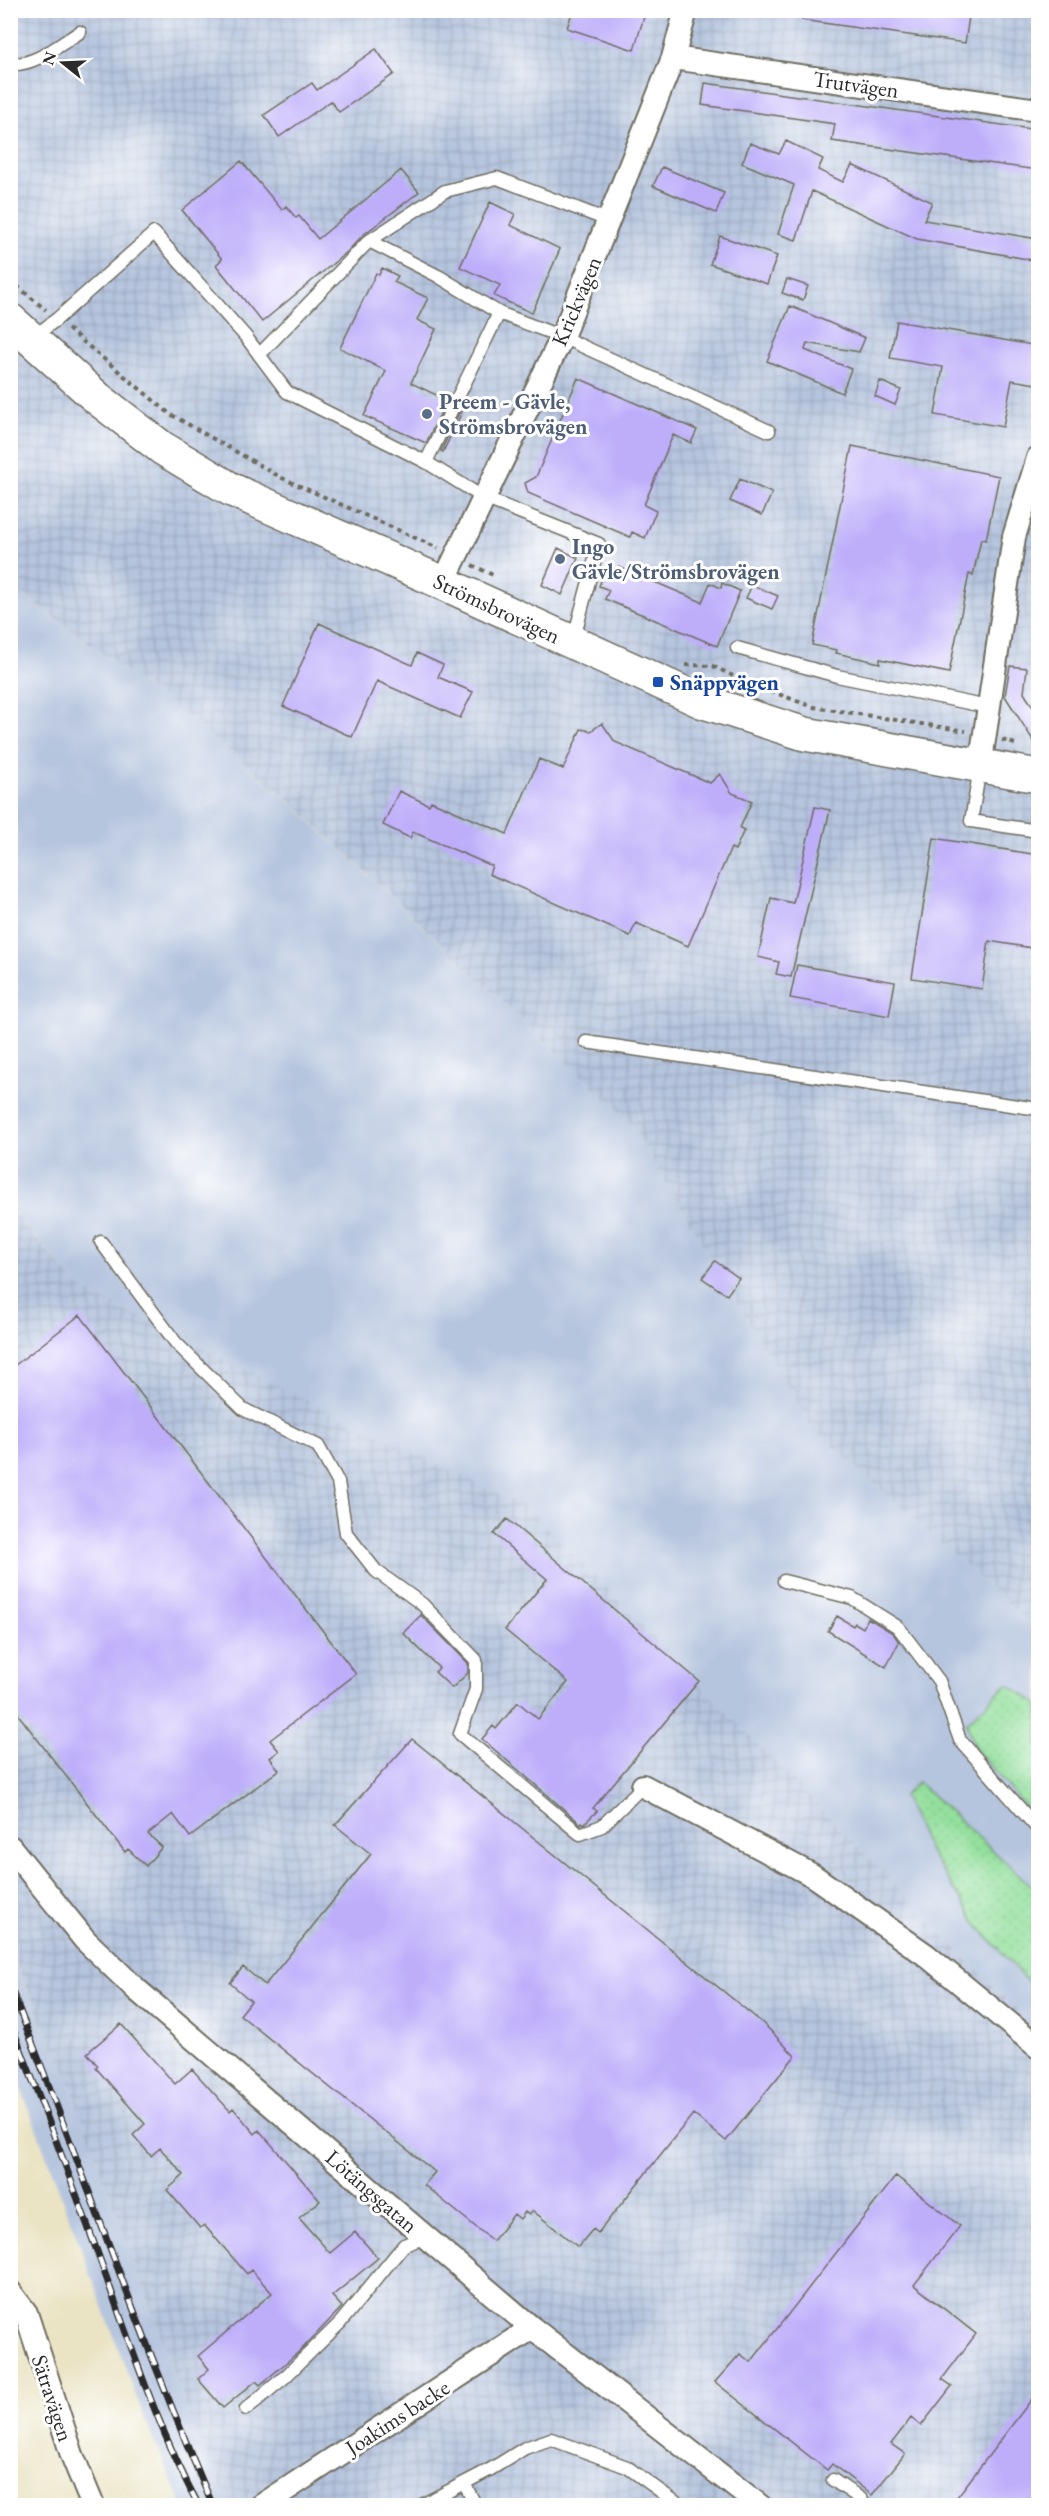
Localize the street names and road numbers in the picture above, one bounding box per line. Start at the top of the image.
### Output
street label: Trutvägen [811,64,901,105]
street label: Krickvägen [545,252,608,351]
street label: Strömsbrovägen [429,566,565,651]
street label: Lötängsgatan [319,2143,424,2240]
street label: Sätravägen [25,2351,80,2446]
street label: Joakims backe [338,2373,455,2463]

